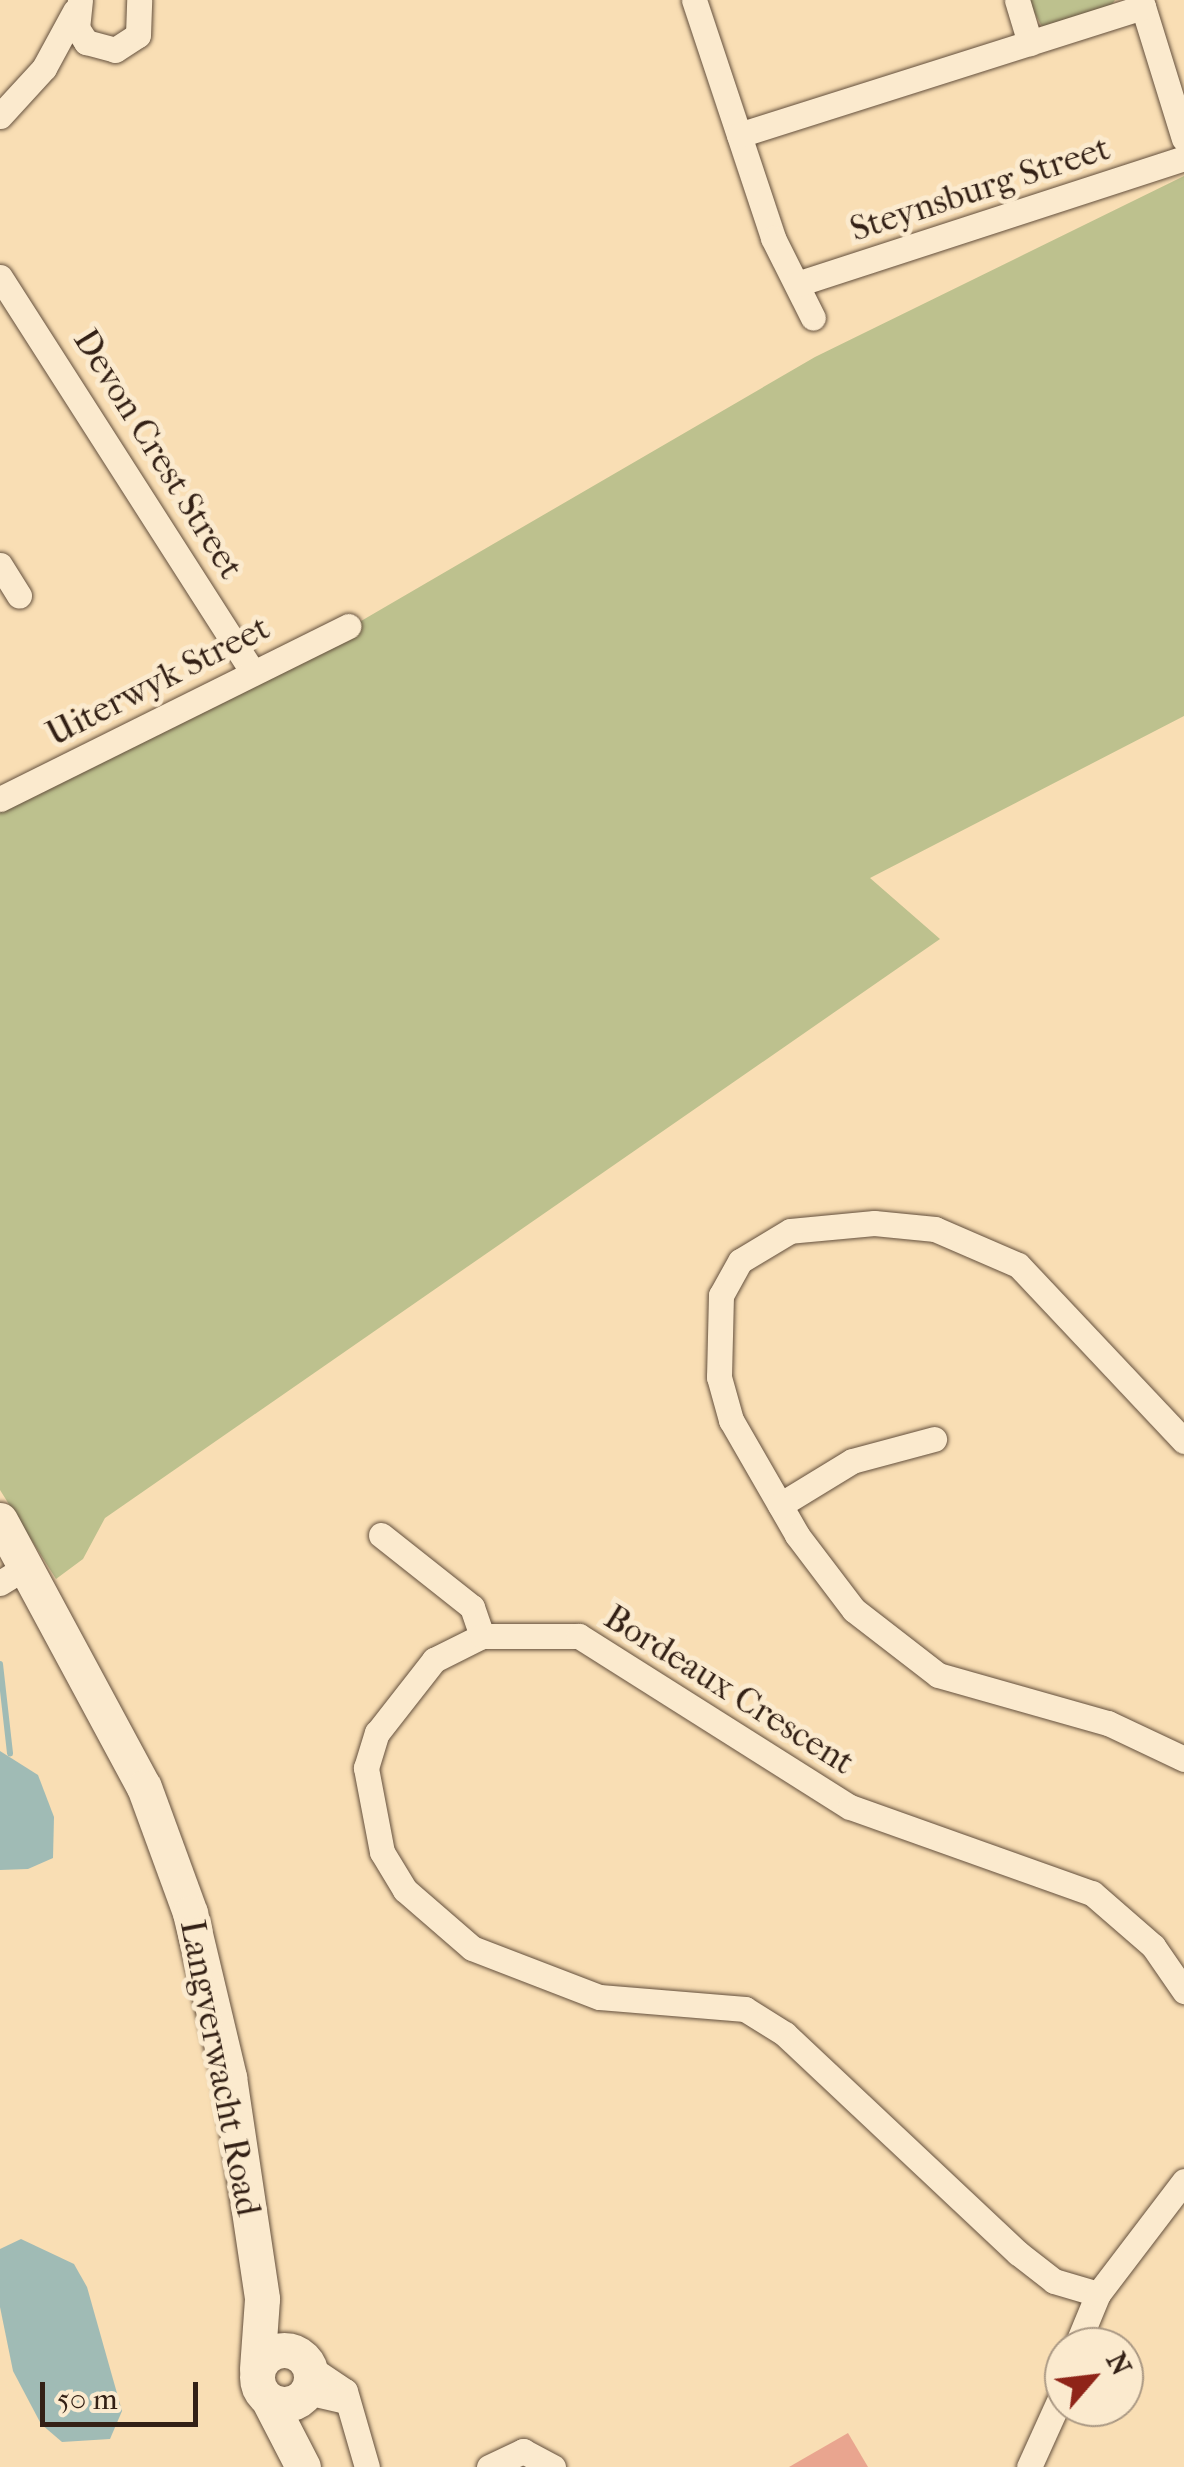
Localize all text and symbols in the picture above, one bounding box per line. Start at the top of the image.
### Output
street label: Steynsburg Street [845,127,1115,251]
street label: Devon Crest Street [64,321,252,587]
street label: Uiterwyk Street [40,607,276,755]
street label: Bordeaux Crescent [596,1596,862,1784]
street label: Langverwacht Road [171,1917,269,2219]
north arrow [1044,2327,1144,2427]
text: N [1100,2346,1139,2381]
scale bar [45,2362,202,2424]
text: 50 m [57,2382,118,2417]

